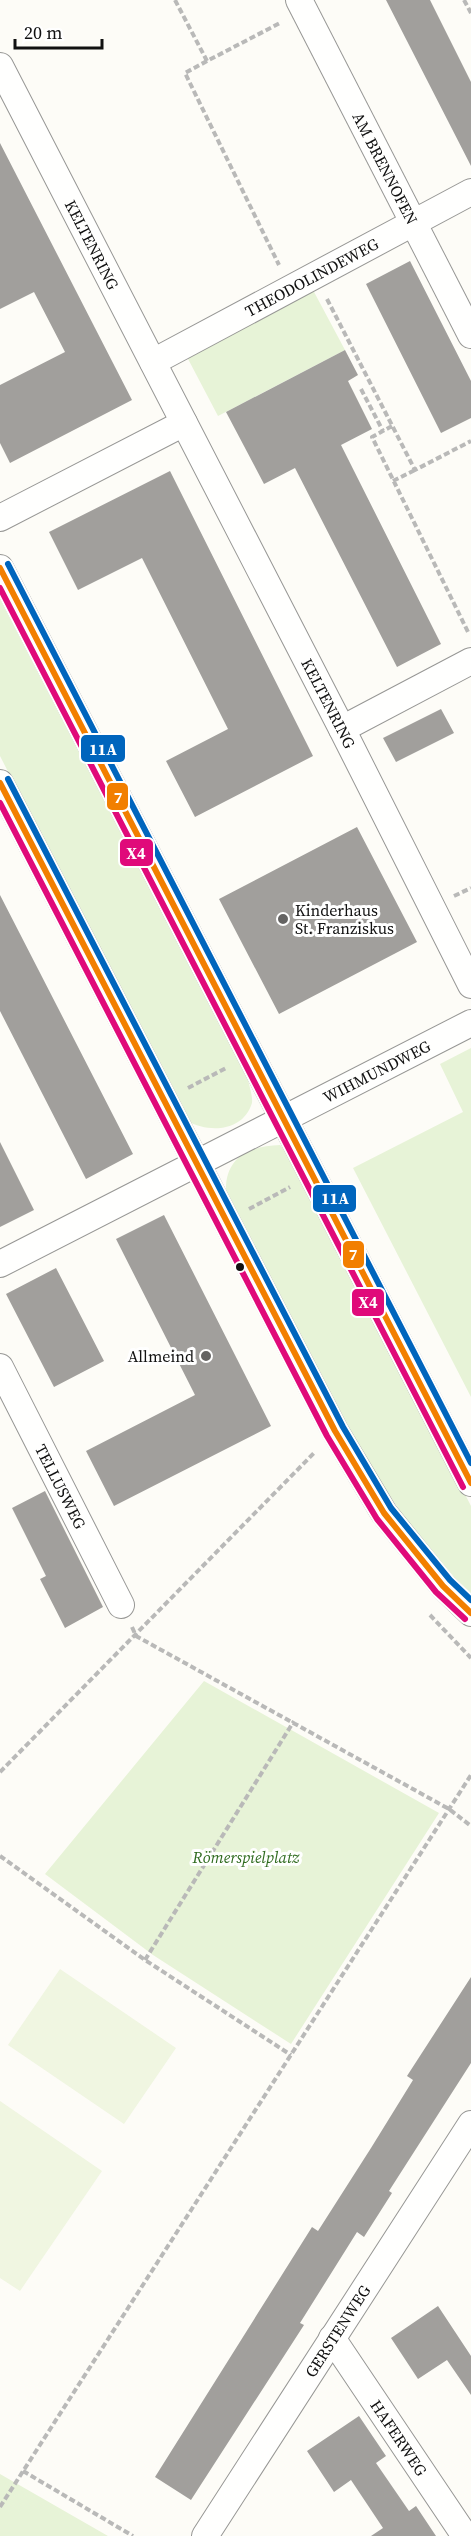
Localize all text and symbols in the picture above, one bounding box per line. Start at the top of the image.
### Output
scale bar [15,12,102,50]
text: 20 m [24,20,62,45]
street label: AM BRENNOFEN [347,108,423,228]
street label: KELTENRING [60,196,124,293]
street label: THEODOLINDEWEG [241,232,382,322]
street label: KELTENRING [296,655,361,752]
line badge: 11A [80,734,126,763]
text: 11A [89,738,117,760]
line badge: 7 [106,782,129,811]
text: 7 [114,786,123,808]
line badge: X4 [119,838,154,867]
text: X4 [126,842,146,864]
place label: Kinderhaus St. Franziskus [295,899,394,939]
marker: Kinderhaus St. Franziskus [276,912,290,926]
street label: WIHMUNDWEG [319,1035,434,1108]
line badge: 11A [312,1184,357,1213]
text: 11A [321,1187,349,1209]
line badge: 7 [342,1240,365,1269]
text: 7 [349,1243,358,1265]
unlabelled marker [234,1261,246,1273]
line badge: X4 [351,1288,385,1317]
text: X4 [358,1291,378,1313]
place label: Allmeind [128,1345,194,1367]
marker: Allmeind [199,1349,213,1363]
street label: TELLUSWEG [30,1440,91,1533]
park label: Römerspielplatz [192,1846,300,1868]
street label: GERSTENWEG [299,2280,375,2381]
street label: HAFERWEG [365,2395,432,2480]

